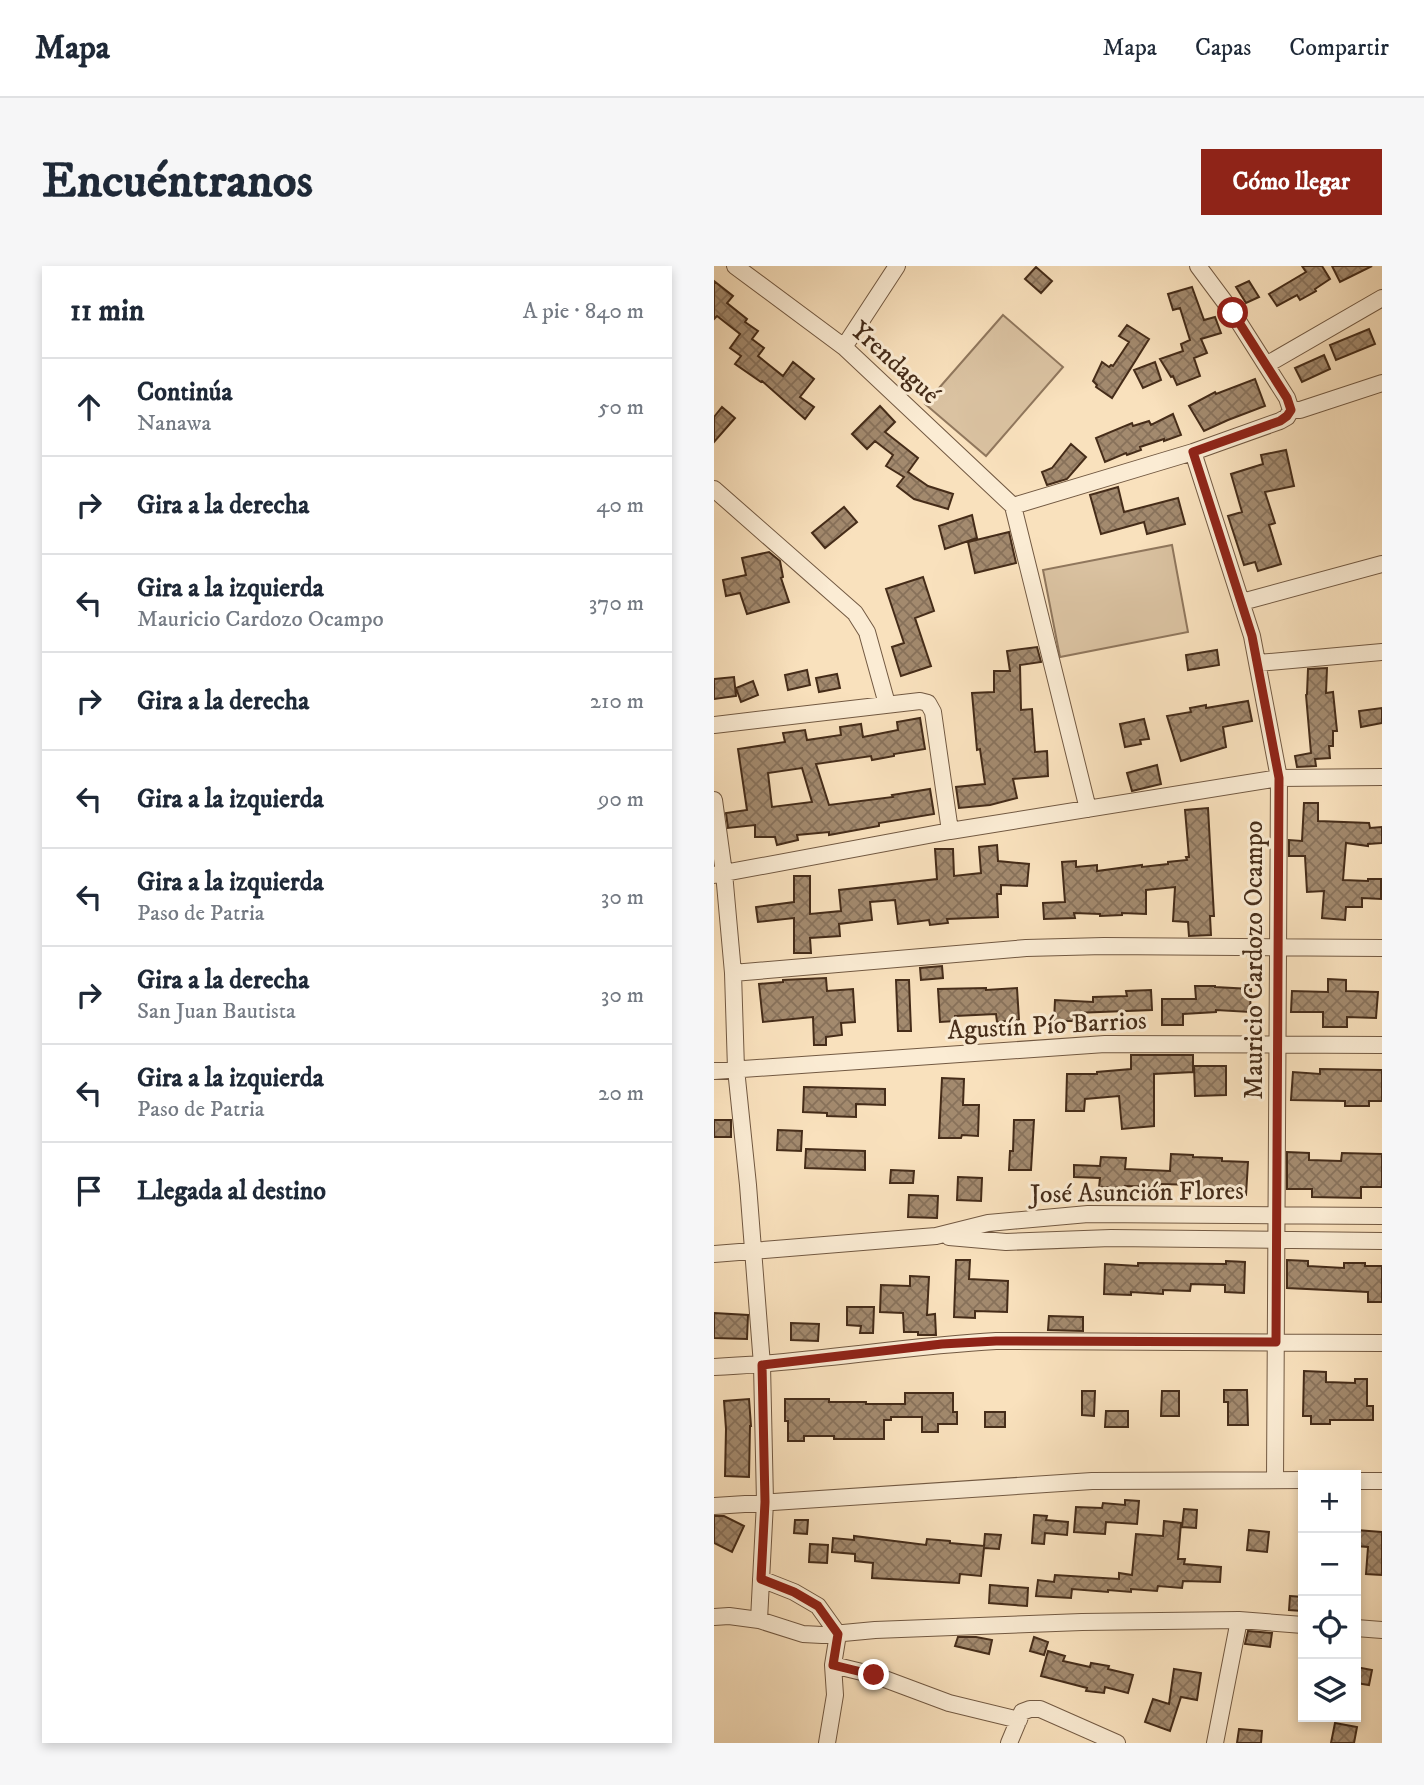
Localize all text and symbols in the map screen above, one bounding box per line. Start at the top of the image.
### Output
text: Mapa [35,28,110,69]
text: Mapa [1103,33,1157,63]
text: Capas [1195,33,1251,63]
text: Compartir [1289,33,1389,63]
button: Cómo llegar [1201,149,1382,215]
text: Encuéntranos [42,151,313,213]
text: 11 min [70,293,144,330]
text: A pie · 840 m [523,297,644,326]
route start [1217,297,1248,328]
street label: Yrendagué [844,314,947,412]
text: Continúa [137,376,232,409]
icon: ahead [70,388,108,426]
text: 50 m [598,393,644,422]
text: Nanawa [137,409,211,438]
icon: right [70,486,108,524]
text: Gira a la derecha [137,489,309,522]
text: 40 m [596,491,644,520]
text: Gira a la izquierda [137,572,324,605]
icon: left [70,584,108,622]
text: 370 m [589,589,644,618]
text: Mauricio Cardozo Ocampo [137,605,384,634]
icon: right [70,682,108,720]
text: Gira a la derecha [137,685,309,718]
text: 210 m [590,687,644,716]
icon: left [70,780,108,818]
text: Gira a la izquierda [137,783,324,816]
text: 90 m [598,785,644,814]
street label: Mauricio Cardozo Ocampo [1238,821,1271,1099]
text: Gira a la izquierda [137,866,324,899]
icon: left [70,878,108,916]
text: 30 m [601,883,644,912]
text: Paso de Patria [137,899,265,928]
text: Gira a la derecha [137,964,309,997]
icon: right [70,976,108,1014]
text: 30 m [601,981,644,1010]
text: San Juan Bautista [137,997,296,1026]
street label: Agustín Pío Barrios [947,1004,1147,1048]
text: Gira a la izquierda [137,1062,324,1095]
icon: left [70,1074,108,1112]
text: 20 m [598,1079,644,1108]
text: Paso de Patria [137,1095,265,1124]
icon: arrive [70,1172,108,1210]
text: Llegada al destino [137,1175,326,1208]
street label: José Asunción Flores [1028,1175,1244,1211]
map controls [1298,1470,1361,1722]
button: + [1298,1470,1361,1533]
button: − [1298,1533,1361,1596]
button: locate [1298,1596,1361,1659]
route end [858,1659,889,1690]
button: layers [1298,1659,1361,1722]

